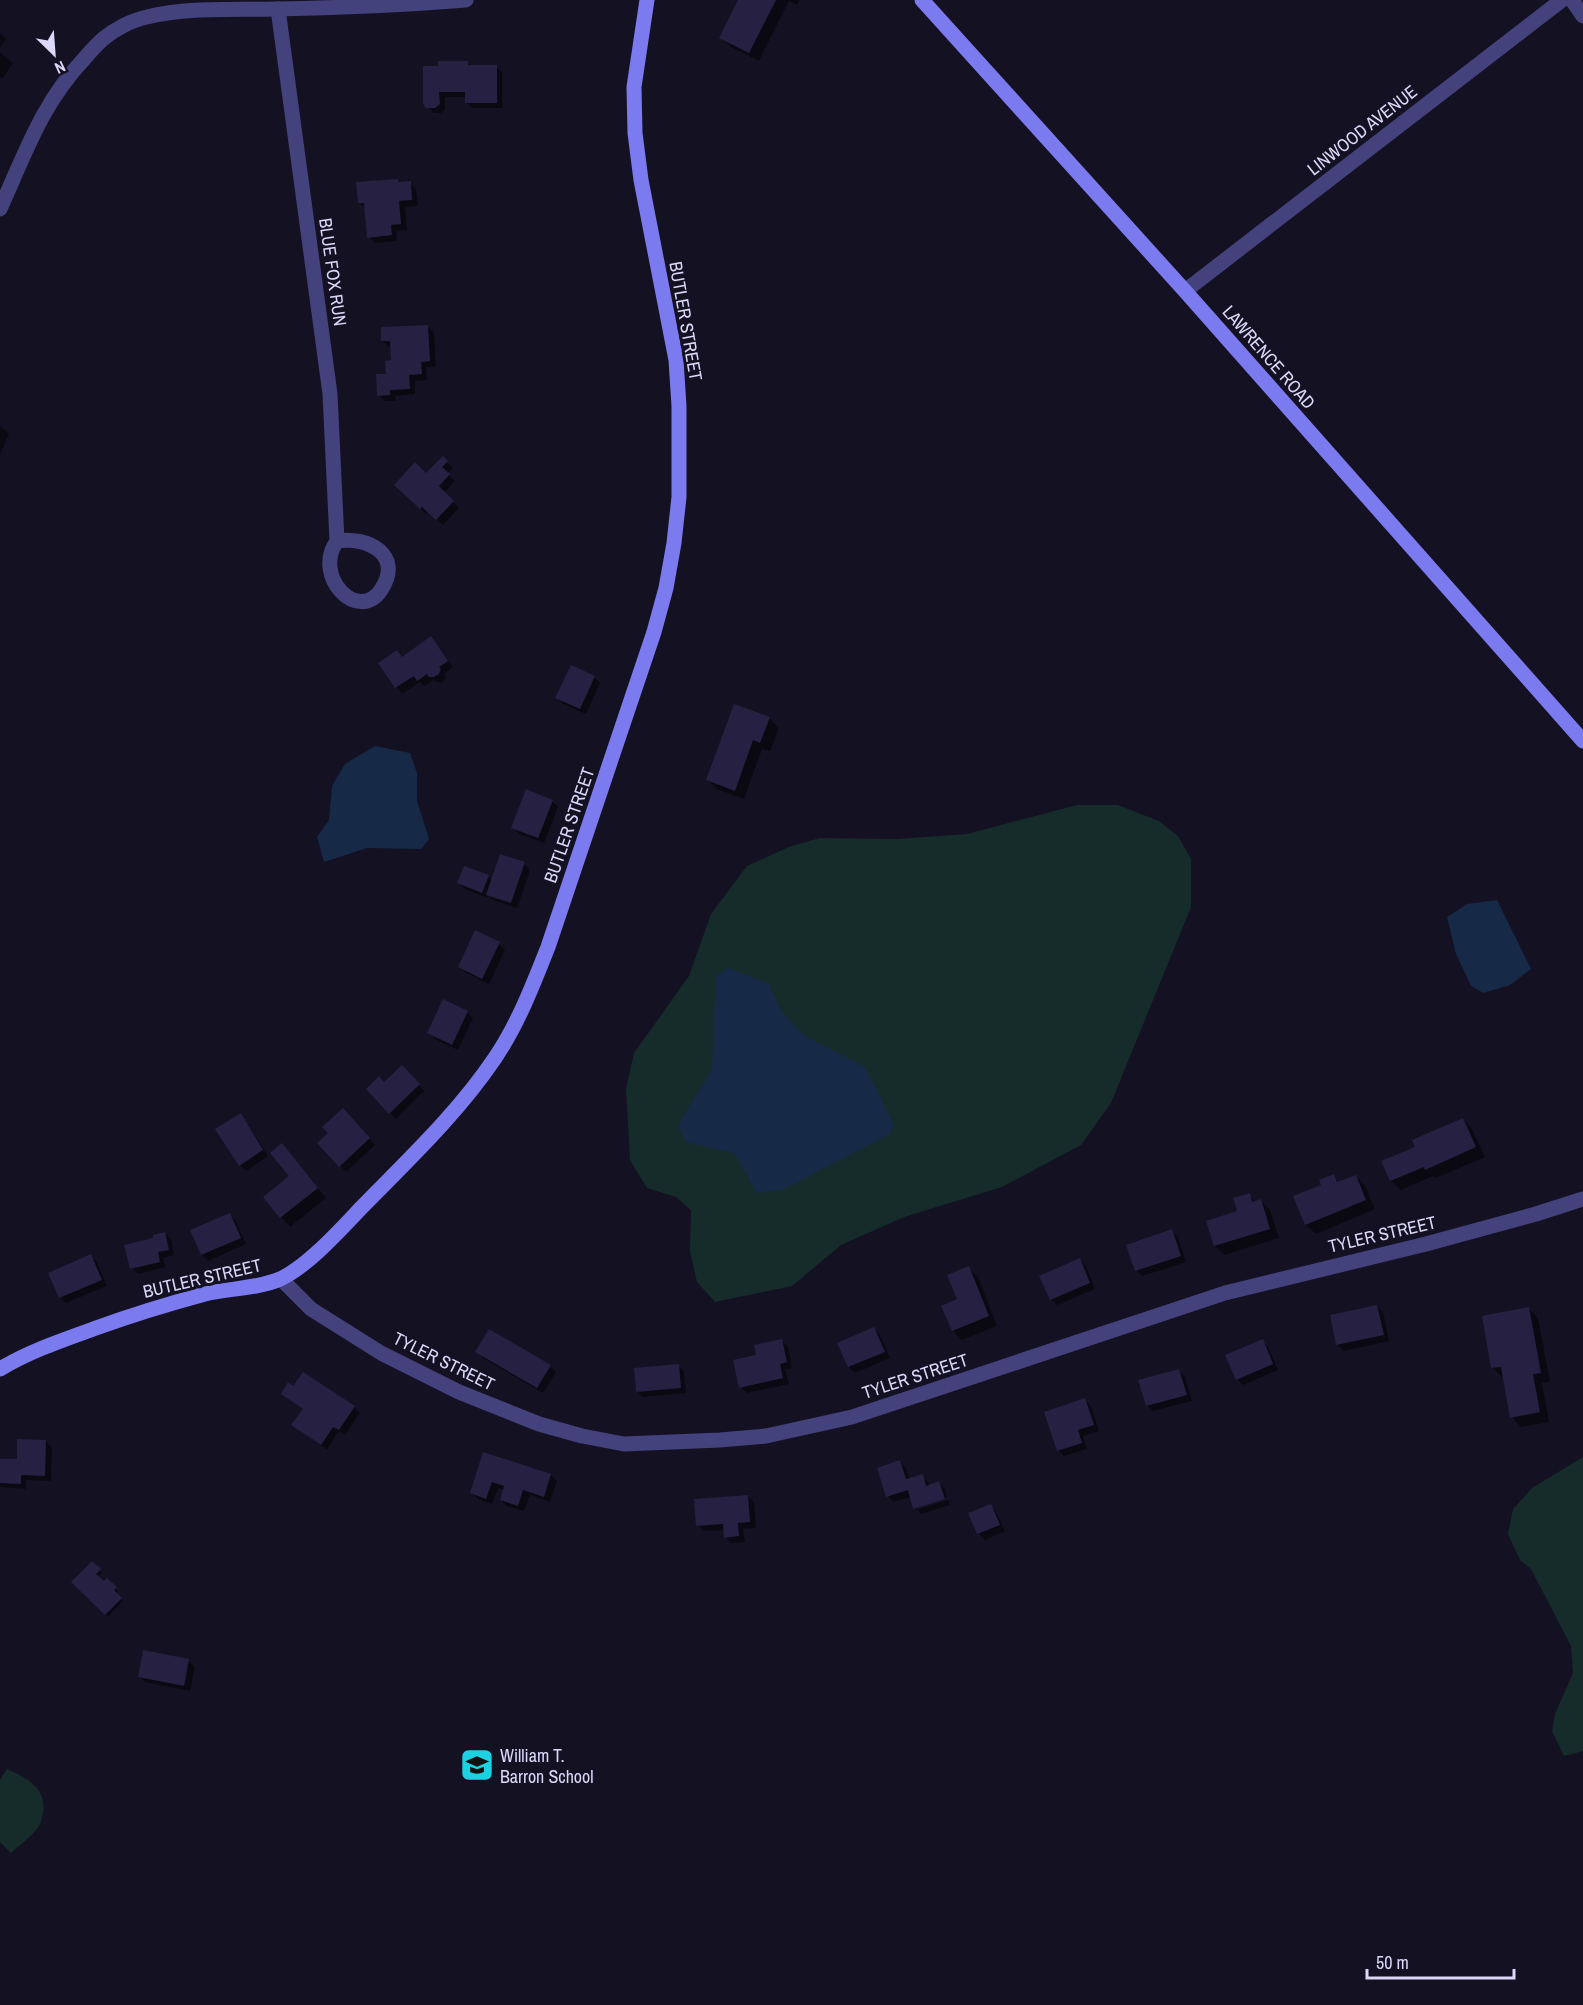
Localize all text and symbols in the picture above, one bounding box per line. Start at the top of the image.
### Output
north arrow [24,24,84,84]
text: N [51,56,69,80]
street label: LINWOOD AVENUE [1302,79,1422,181]
street label: BLUE FOX RUN [313,216,353,328]
street label: BUTLER STREET [663,259,709,383]
street label: LAWRENCE ROAD [1217,300,1321,414]
street label: BUTLER STREET [538,764,600,886]
street label: TYLER STREET [1326,1209,1438,1259]
street label: BUTLER STREET [140,1252,264,1304]
street label: TYLER STREET [389,1326,499,1396]
street label: TYLER STREET [859,1347,971,1405]
place label: William T. Barron School [500,1743,594,1789]
school or university icon: William T. Barron School [459,1747,495,1783]
scale bar [1367,1942,1514,1980]
text: 50 m [1376,1950,1409,1975]

